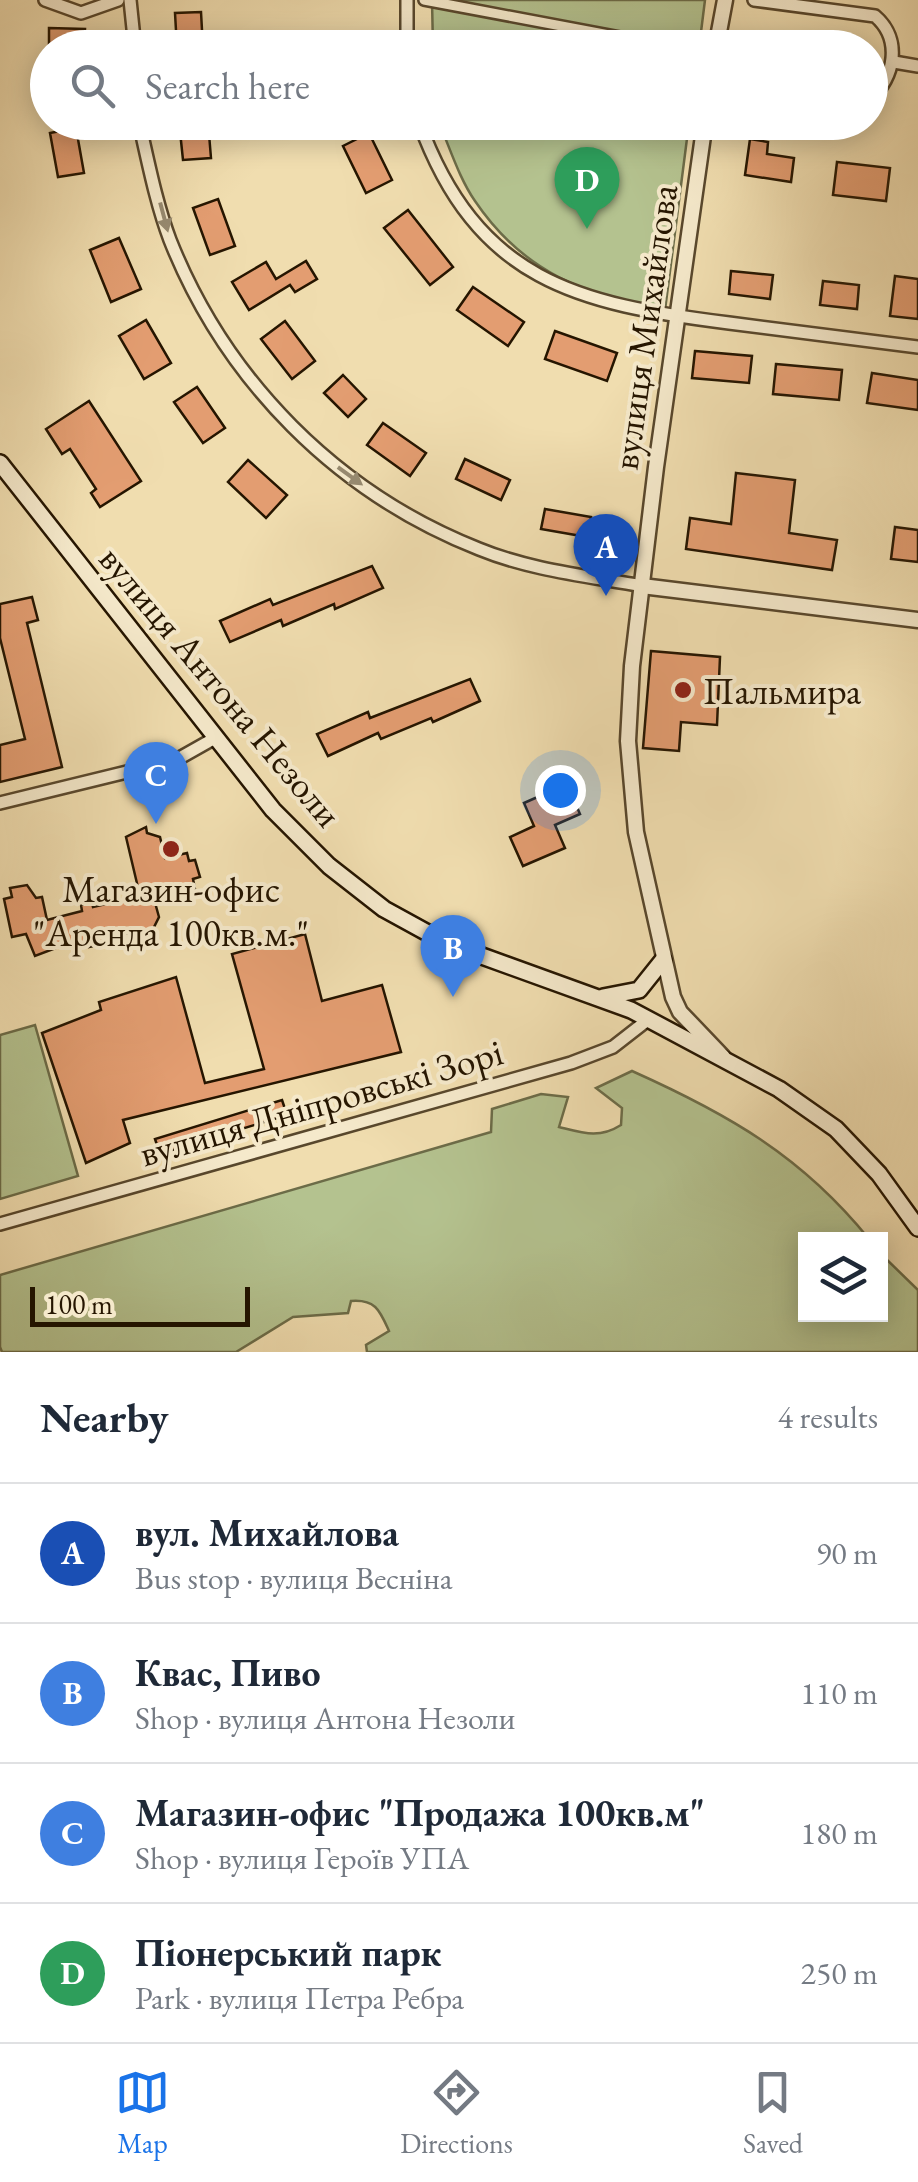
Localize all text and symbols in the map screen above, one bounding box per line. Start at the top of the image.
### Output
search box [30,30,888,140]
icon: search [65,58,120,113]
text: Search here [145,61,310,110]
pin: D [554,146,620,229]
street label: вулиця Михайлова [600,180,688,473]
one-way arrow [156,202,172,233]
one-way arrow [337,465,363,485]
pin: A [574,514,638,596]
street label: вулиця Антона Незоли [89,535,353,837]
place label: Пальмира [703,666,862,715]
marker: Пальмира [672,679,694,701]
pin: C [124,742,188,824]
your location [535,765,586,816]
marker: Магазин-офис "Аренда 100кв.м." [160,838,182,860]
place label: Магазин-офис "Аренда 100кв.м." [33,864,309,957]
pin: B [420,914,486,997]
street label: вулиця Дніпровські Зорі [134,1027,508,1177]
map controls [798,1232,888,1322]
button: layers [798,1232,888,1322]
scale bar [30,1282,250,1326]
text: 100 m [45,1286,113,1322]
text: Nearby [40,1390,169,1445]
text: 4 results [778,1396,878,1438]
text: вул. Михайлова [135,1508,399,1557]
text: A [61,1532,84,1574]
text: 90 m [816,1532,878,1574]
text: Bus stop · вулиця Весніна [135,1557,453,1599]
text: Квас, Пиво [135,1648,321,1697]
text: B [62,1672,83,1714]
text: 110 m [801,1672,878,1714]
text: Shop · вулиця Антона Незоли [135,1697,515,1739]
text: Магазин-офис "Продажа 100кв.м" [135,1788,705,1837]
text: C [61,1812,84,1854]
text: 180 m [801,1812,878,1854]
text: Shop · вулиця Героїв УПА [135,1837,469,1879]
text: Піонерський парк [135,1928,442,1977]
text: D [60,1952,85,1994]
text: 250 m [801,1952,878,1994]
text: Park · вулиця Петра Ребра [135,1977,464,2019]
tab: Map [115,2065,170,2161]
tab: Directions [400,2065,513,2161]
tab: Saved [743,2065,803,2161]

